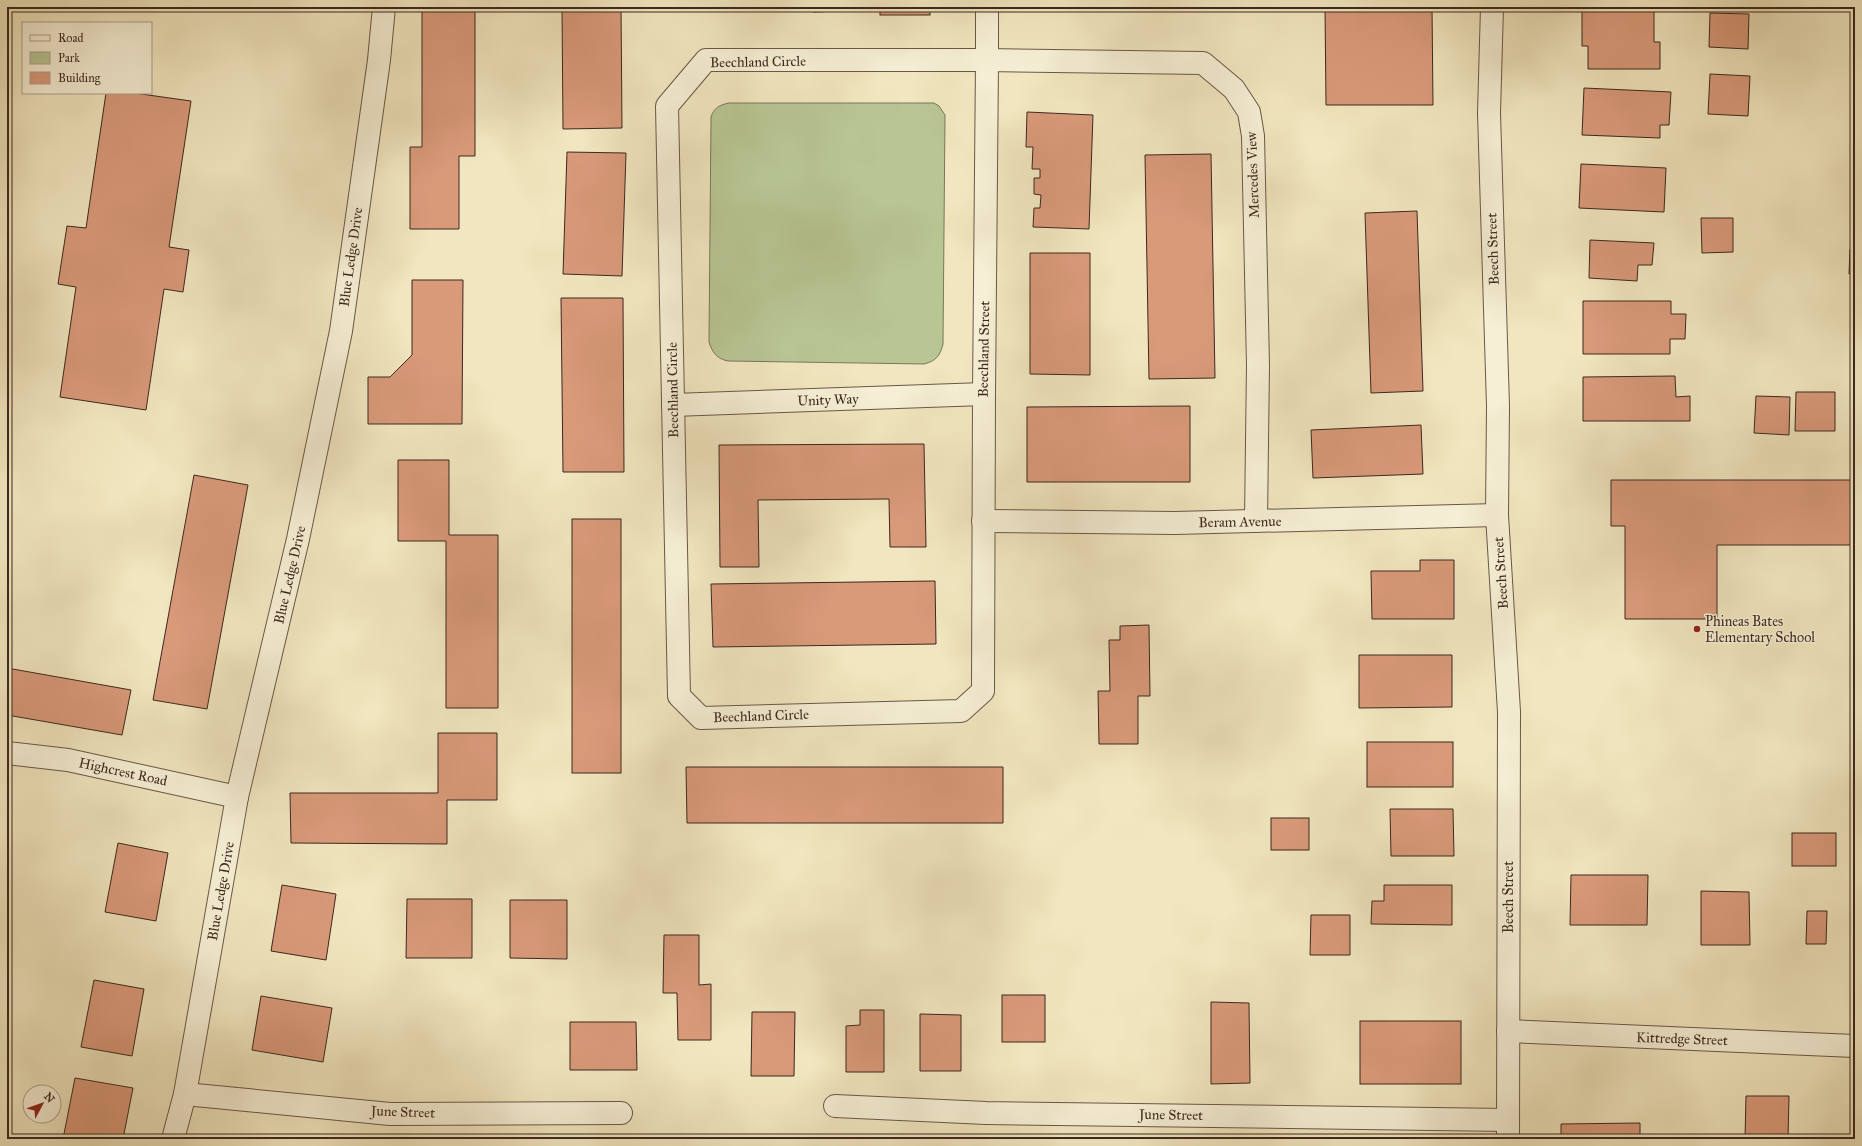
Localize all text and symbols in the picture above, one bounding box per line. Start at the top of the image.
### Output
legend [22,22,152,94]
text: Road [58,31,84,45]
text: Park [58,51,80,65]
street label: Beechland Circle [710,53,806,71]
text: Building [58,71,101,86]
street label: Mercedes View [1243,131,1263,219]
street label: Blue Ledge Drive [336,206,366,308]
street label: Beech Street [1483,212,1503,285]
street label: Beechland Street [975,300,993,397]
street label: Beechland Circle [664,342,682,438]
street label: Unity Way [797,390,859,410]
street label: Beram Avenue [1198,513,1282,531]
street label: Blue Ledge Drive [270,524,310,626]
street label: Beech Street [1490,536,1512,610]
place label: Phineas Bates Elementary School [1705,613,1815,646]
marker: Phineas Bates Elementary School [1692,624,1702,634]
street label: Beechland Circle [713,706,809,726]
street label: Highcrest Road [77,754,169,790]
street label: Blue Ledge Drive [204,840,238,942]
street label: Beech Street [1500,861,1517,933]
street label: Kittredge Street [1636,1029,1728,1049]
north arrow [22,1084,62,1124]
text: N [41,1090,58,1106]
street label: June Street [369,1102,435,1123]
street label: June Street [1137,1106,1203,1125]

